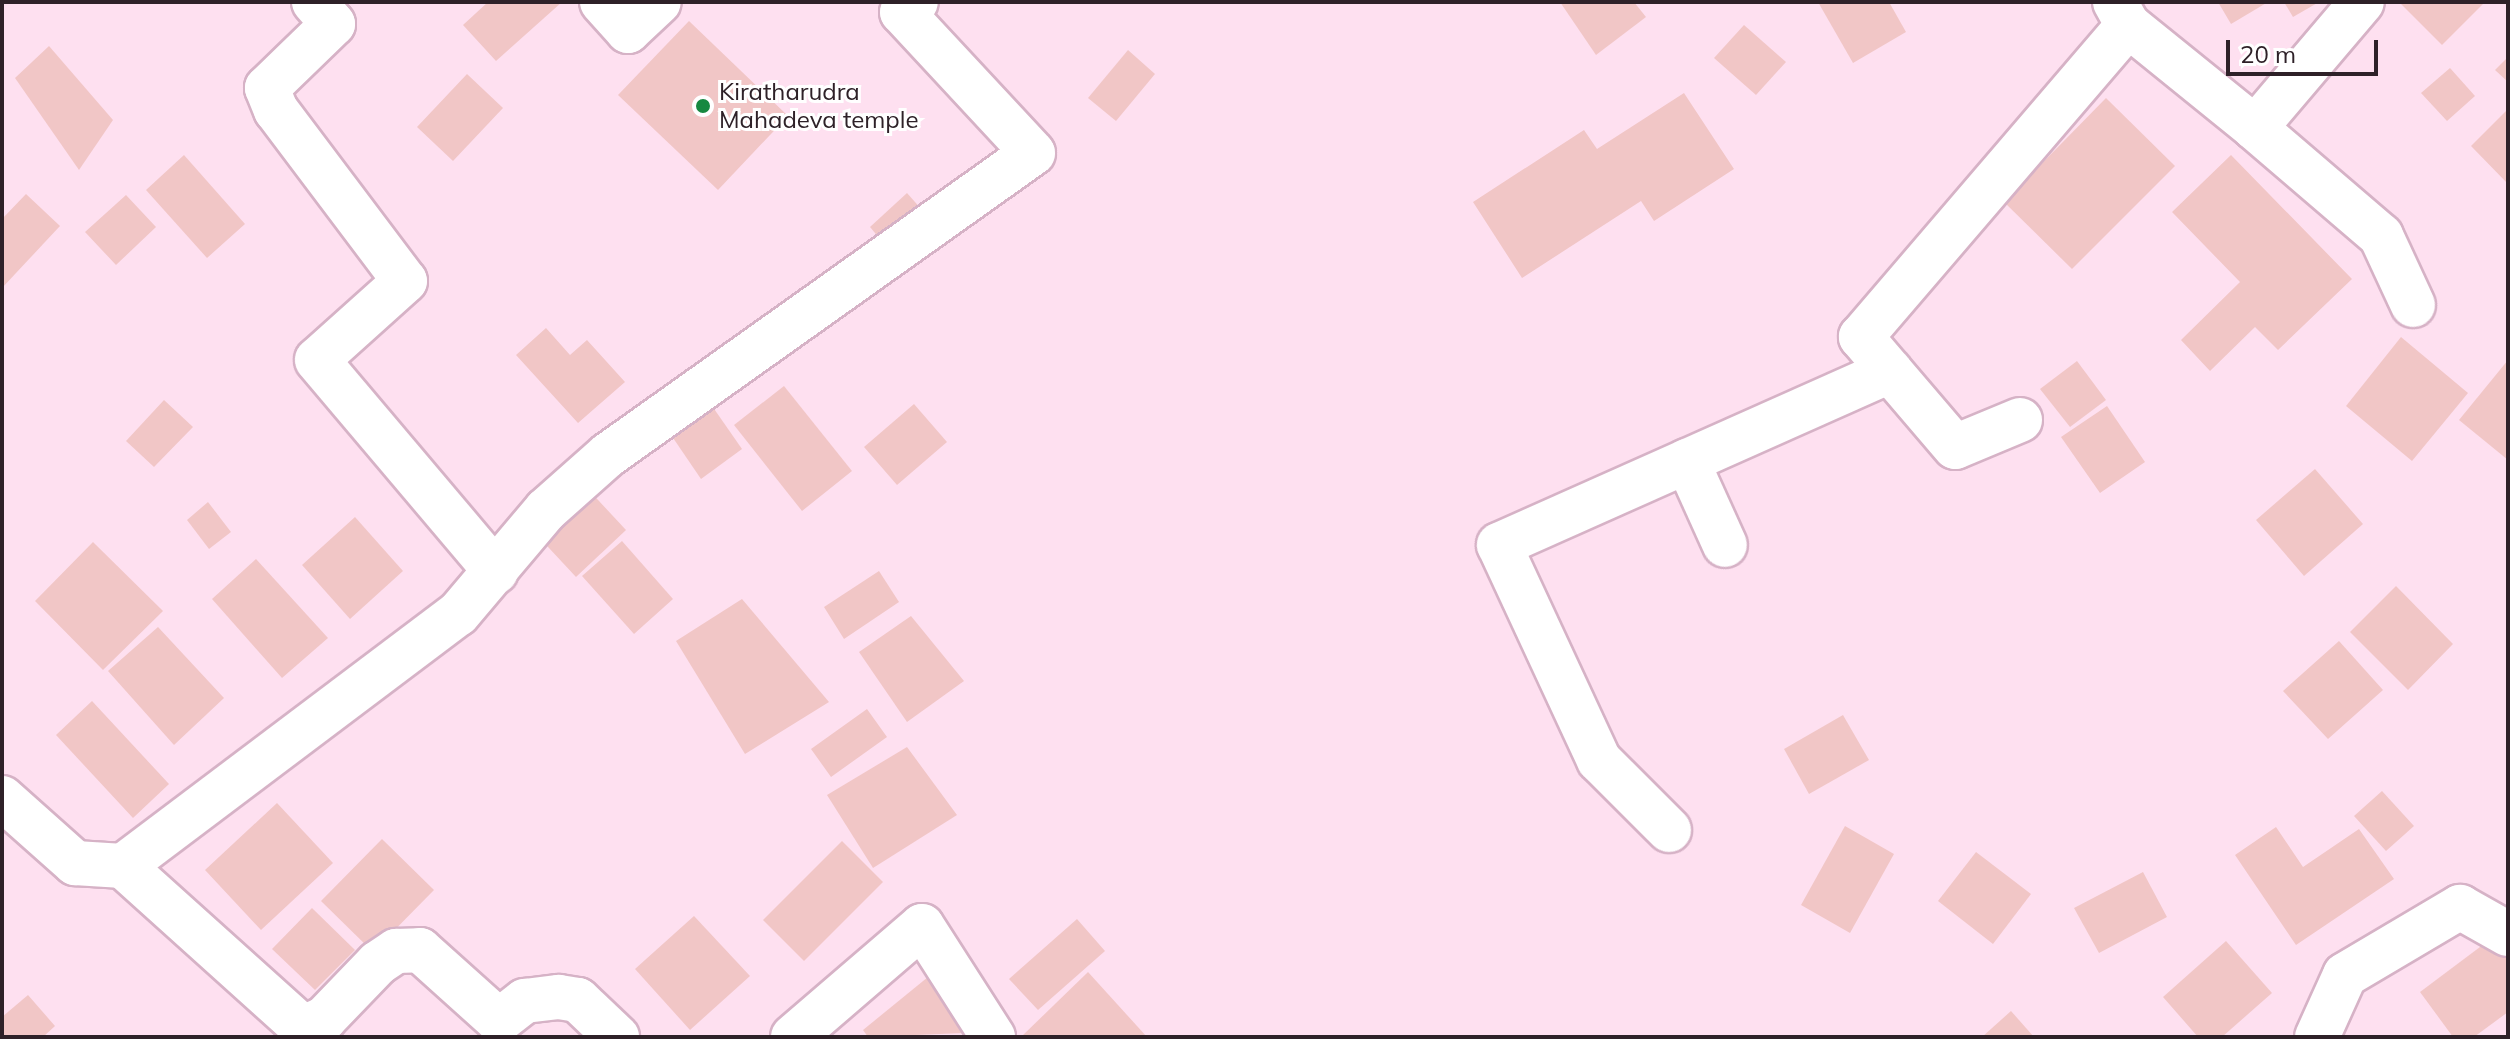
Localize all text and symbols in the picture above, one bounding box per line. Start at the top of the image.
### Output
scale bar [2230,24,2382,74]
text: 20 m [2240,39,2296,69]
place label: Kiratharudra Mahadeva temple [719,78,919,134]
marker: Kiratharudra Mahadeva temple [694,97,712,115]

